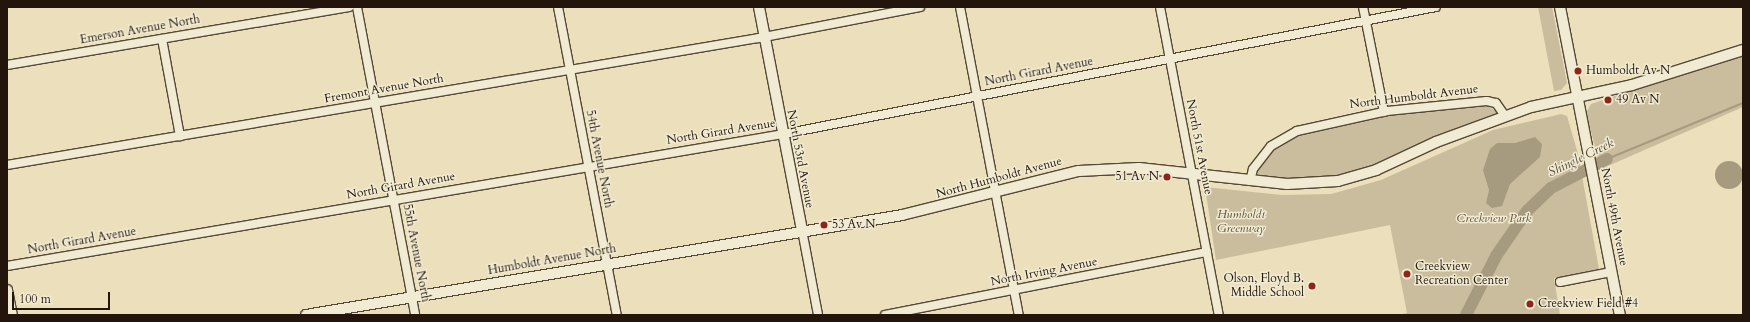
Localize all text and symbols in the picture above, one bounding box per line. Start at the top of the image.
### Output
street label: Emerson Avenue North [79,12,201,48]
street label: North Girard Avenue [984,54,1094,90]
place label: Humboldt Av N [1586,64,1670,78]
marker: Humboldt Av N [1573,66,1583,76]
street label: Fremont Avenue North [323,71,445,107]
street label: North Humboldt Avenue [1349,82,1479,112]
place label: 49 Av N [1616,93,1660,107]
marker: 49 Av N [1603,95,1613,105]
street label: North 51st Avenue [1183,98,1215,196]
street label: 54th Avenue North [582,109,616,209]
street label: North 53rd Avenue [783,109,817,209]
street label: North Girard Avenue [666,116,776,148]
water label: Shingle Creek [1545,135,1617,181]
street label: North Humboldt Avenue [934,154,1064,202]
street label: North 49th Avenue [1597,167,1631,267]
street label: North Girard Avenue [346,169,456,203]
place label: 51 Av N [1115,170,1159,184]
marker: 51 Av N [1162,172,1172,182]
street label: 55th Avenue North [399,203,433,303]
park label: Humboldt Greenway [1217,208,1265,236]
park label: Creekview Park [1457,212,1531,226]
place label: 53 Av N [832,218,876,232]
marker: 53 Av N [819,220,829,230]
street label: North Girard Avenue [27,224,137,258]
street label: Humboldt Avenue North [487,242,617,278]
street label: North Irving Avenue [989,255,1099,289]
place label: Creekview Recreation Center [1415,260,1508,288]
marker: Creekview Recreation Center [1402,269,1412,279]
place label: Olson, Floyd B. Middle School [1223,272,1304,300]
marker: Olson, Floyd B. Middle School [1307,281,1317,291]
scale bar [14,284,112,310]
text: 100 m [19,291,51,307]
place label: Creekview Field #4 [1538,297,1638,311]
marker: Creekview Field #4 [1525,299,1535,309]

